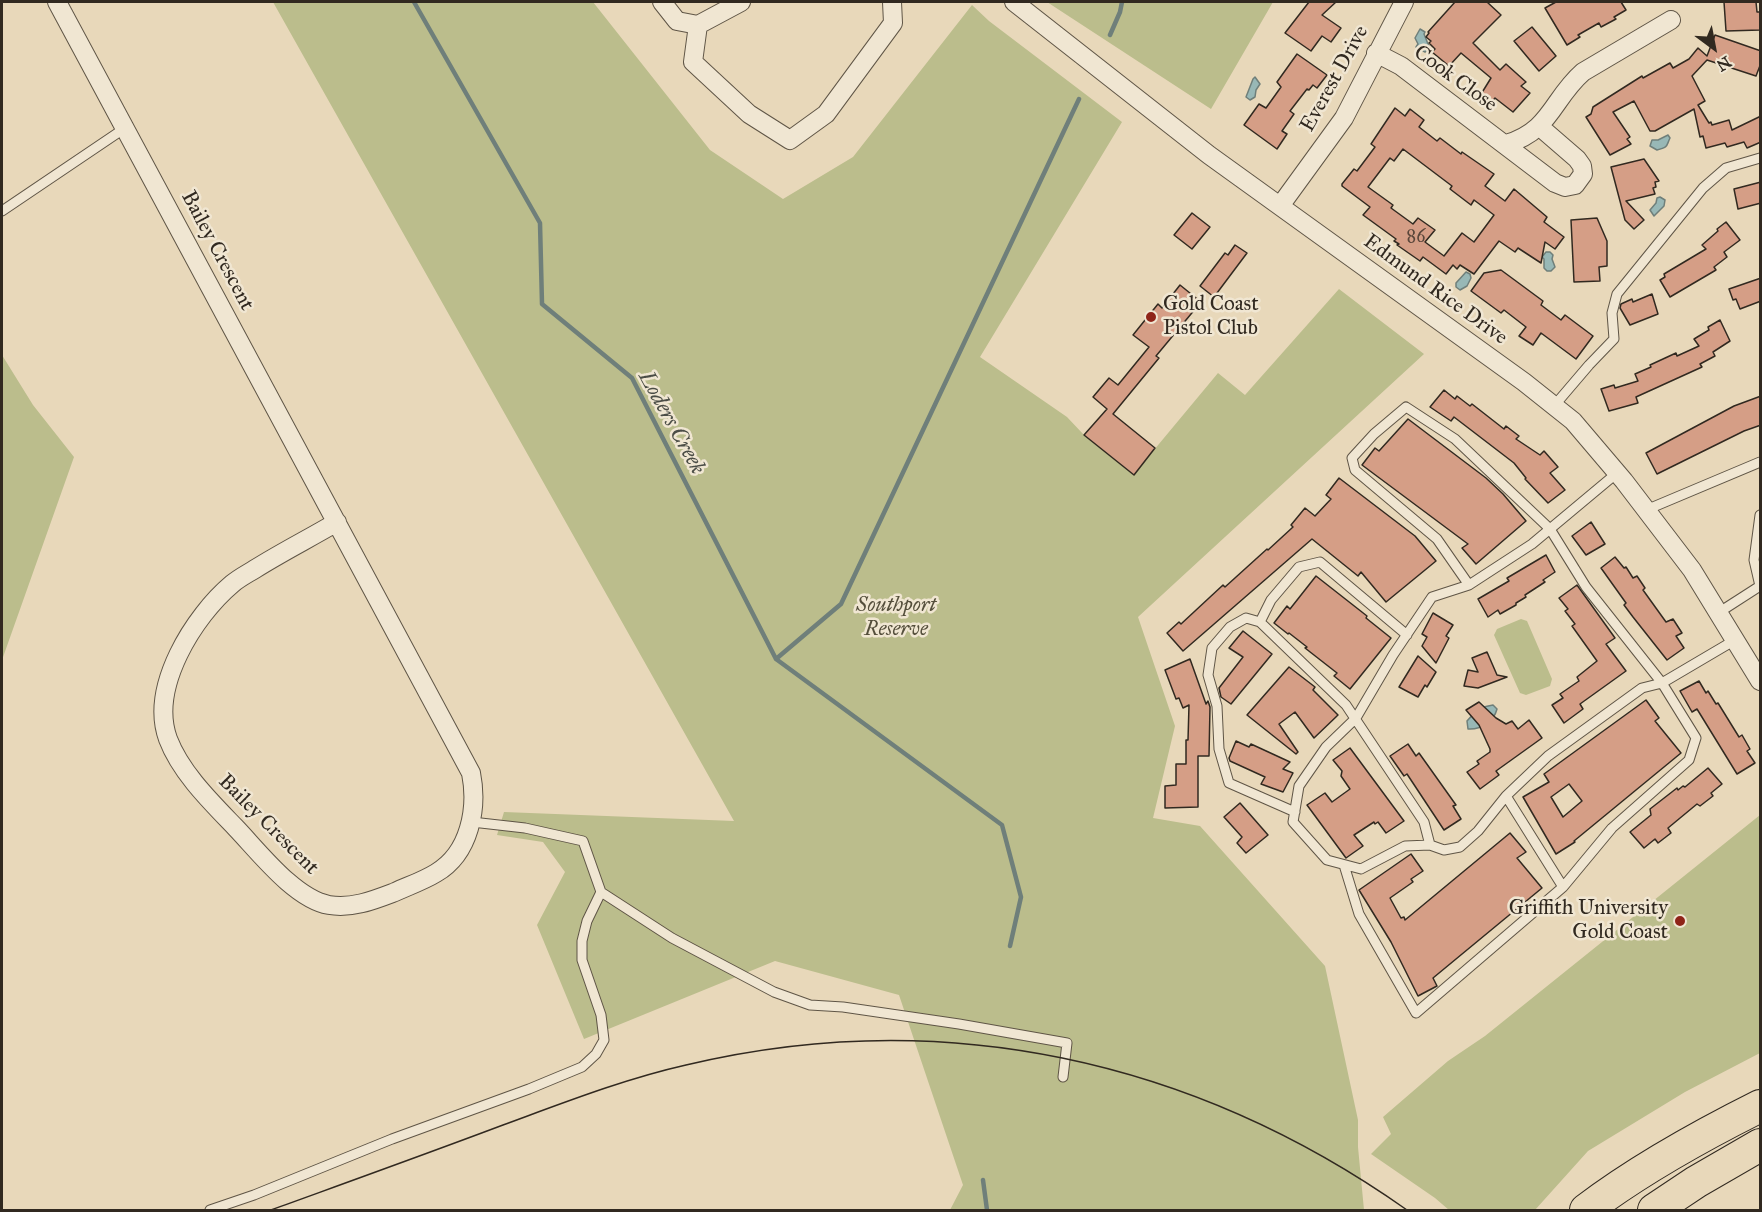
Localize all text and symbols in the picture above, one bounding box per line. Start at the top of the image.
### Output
north arrow [1684,18,1744,78]
street label: Everest Drive [1295,21,1375,137]
street label: Cook Close [1408,40,1502,118]
text: N [1713,52,1735,75]
street label: Bailey Crescent [175,187,259,315]
house number: 86 [1407,227,1425,249]
street label: Edmund Rice Drive [1358,229,1512,351]
place label: Gold Coast Pistol Club [1163,292,1259,342]
marker: Gold Coast Pistol Club [1144,310,1158,324]
water label: Loders Creek [632,367,710,479]
park label: Southport Reserve [856,593,936,643]
street label: Bailey Crescent [212,769,324,881]
place label: Griffith University Gold Coast [1509,896,1668,946]
marker: Griffith University Gold Coast [1673,914,1687,928]

